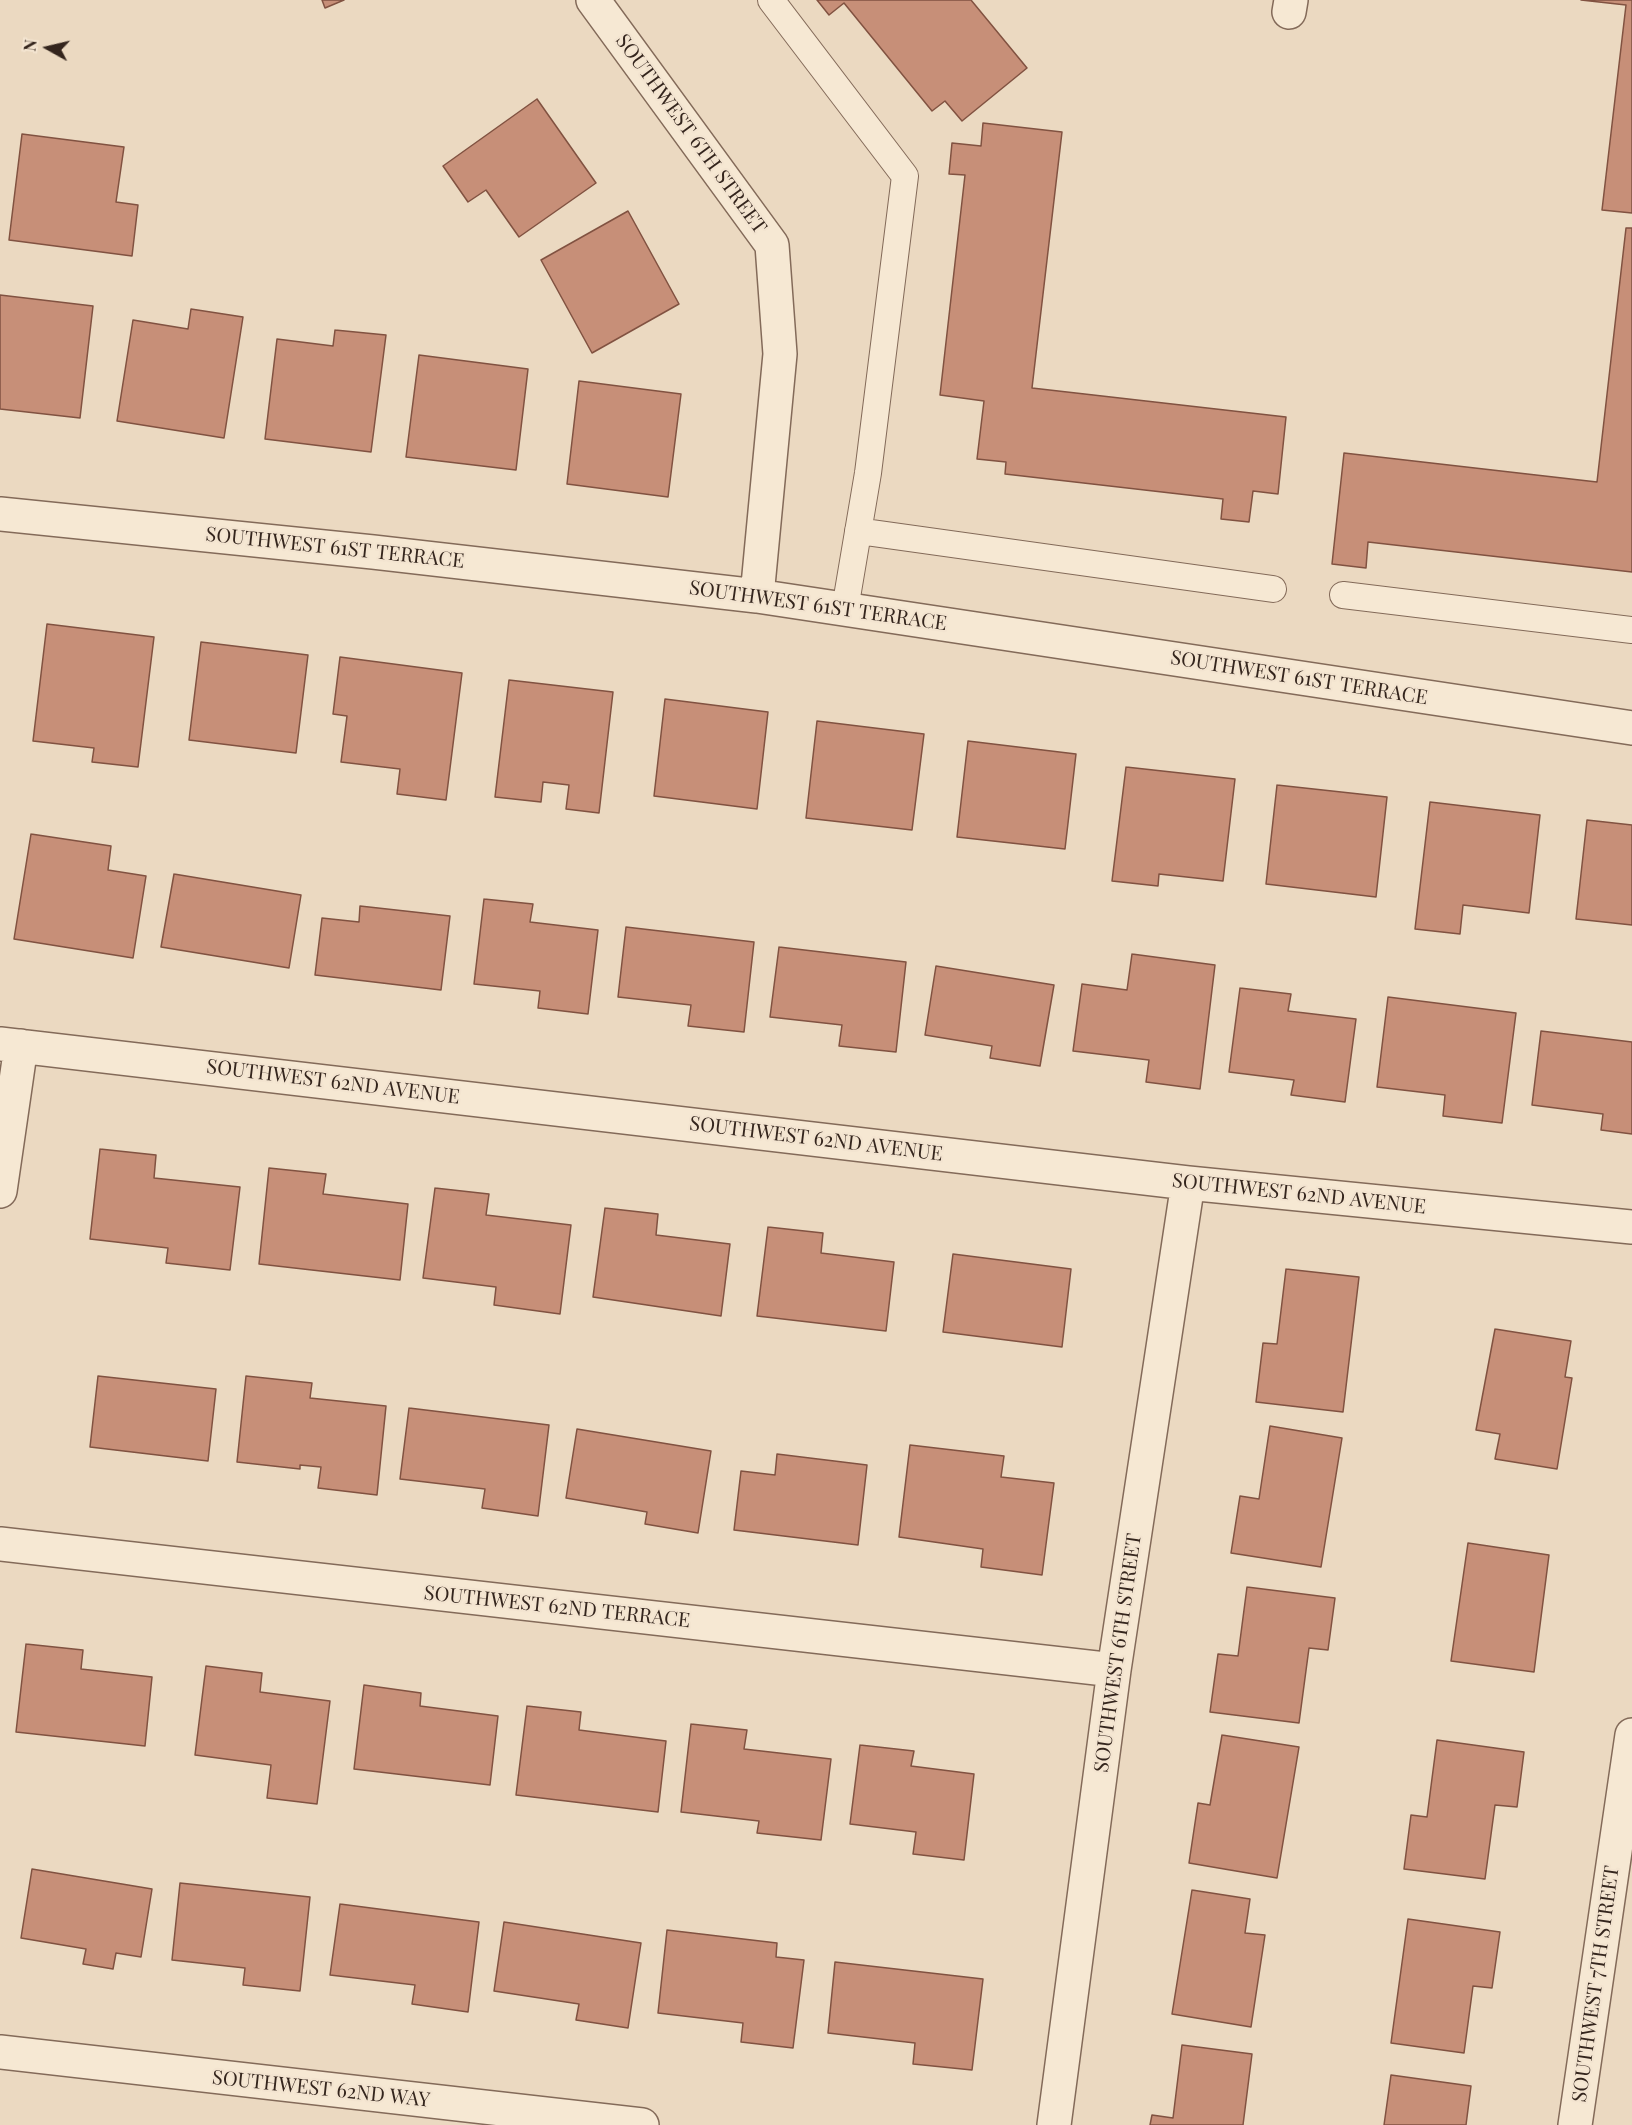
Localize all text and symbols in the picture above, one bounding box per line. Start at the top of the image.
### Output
north arrow [18,18,78,78]
street label: SOUTHWEST 6TH STREET [610,29,772,239]
text: N [18,38,41,53]
street label: SOUTHWEST 61ST TERRACE [204,522,466,574]
street label: SOUTHWEST 61ST TERRACE [688,576,948,636]
street label: SOUTHWEST 61ST TERRACE [1169,646,1429,710]
street label: SOUTHWEST 62ND AVENUE [205,1055,461,1109]
street label: SOUTHWEST 62ND AVENUE [688,1112,944,1166]
street label: SOUTHWEST 62ND AVENUE [1171,1169,1427,1219]
street label: SOUTHWEST 6TH STREET [1089,1532,1147,1774]
street label: SOUTHWEST 62ND TERRACE [423,1581,691,1633]
street label: SOUTHWEST 7TH STREET [1567,1864,1625,2104]
street label: SOUTHWEST 62ND WAY [211,2066,431,2112]

